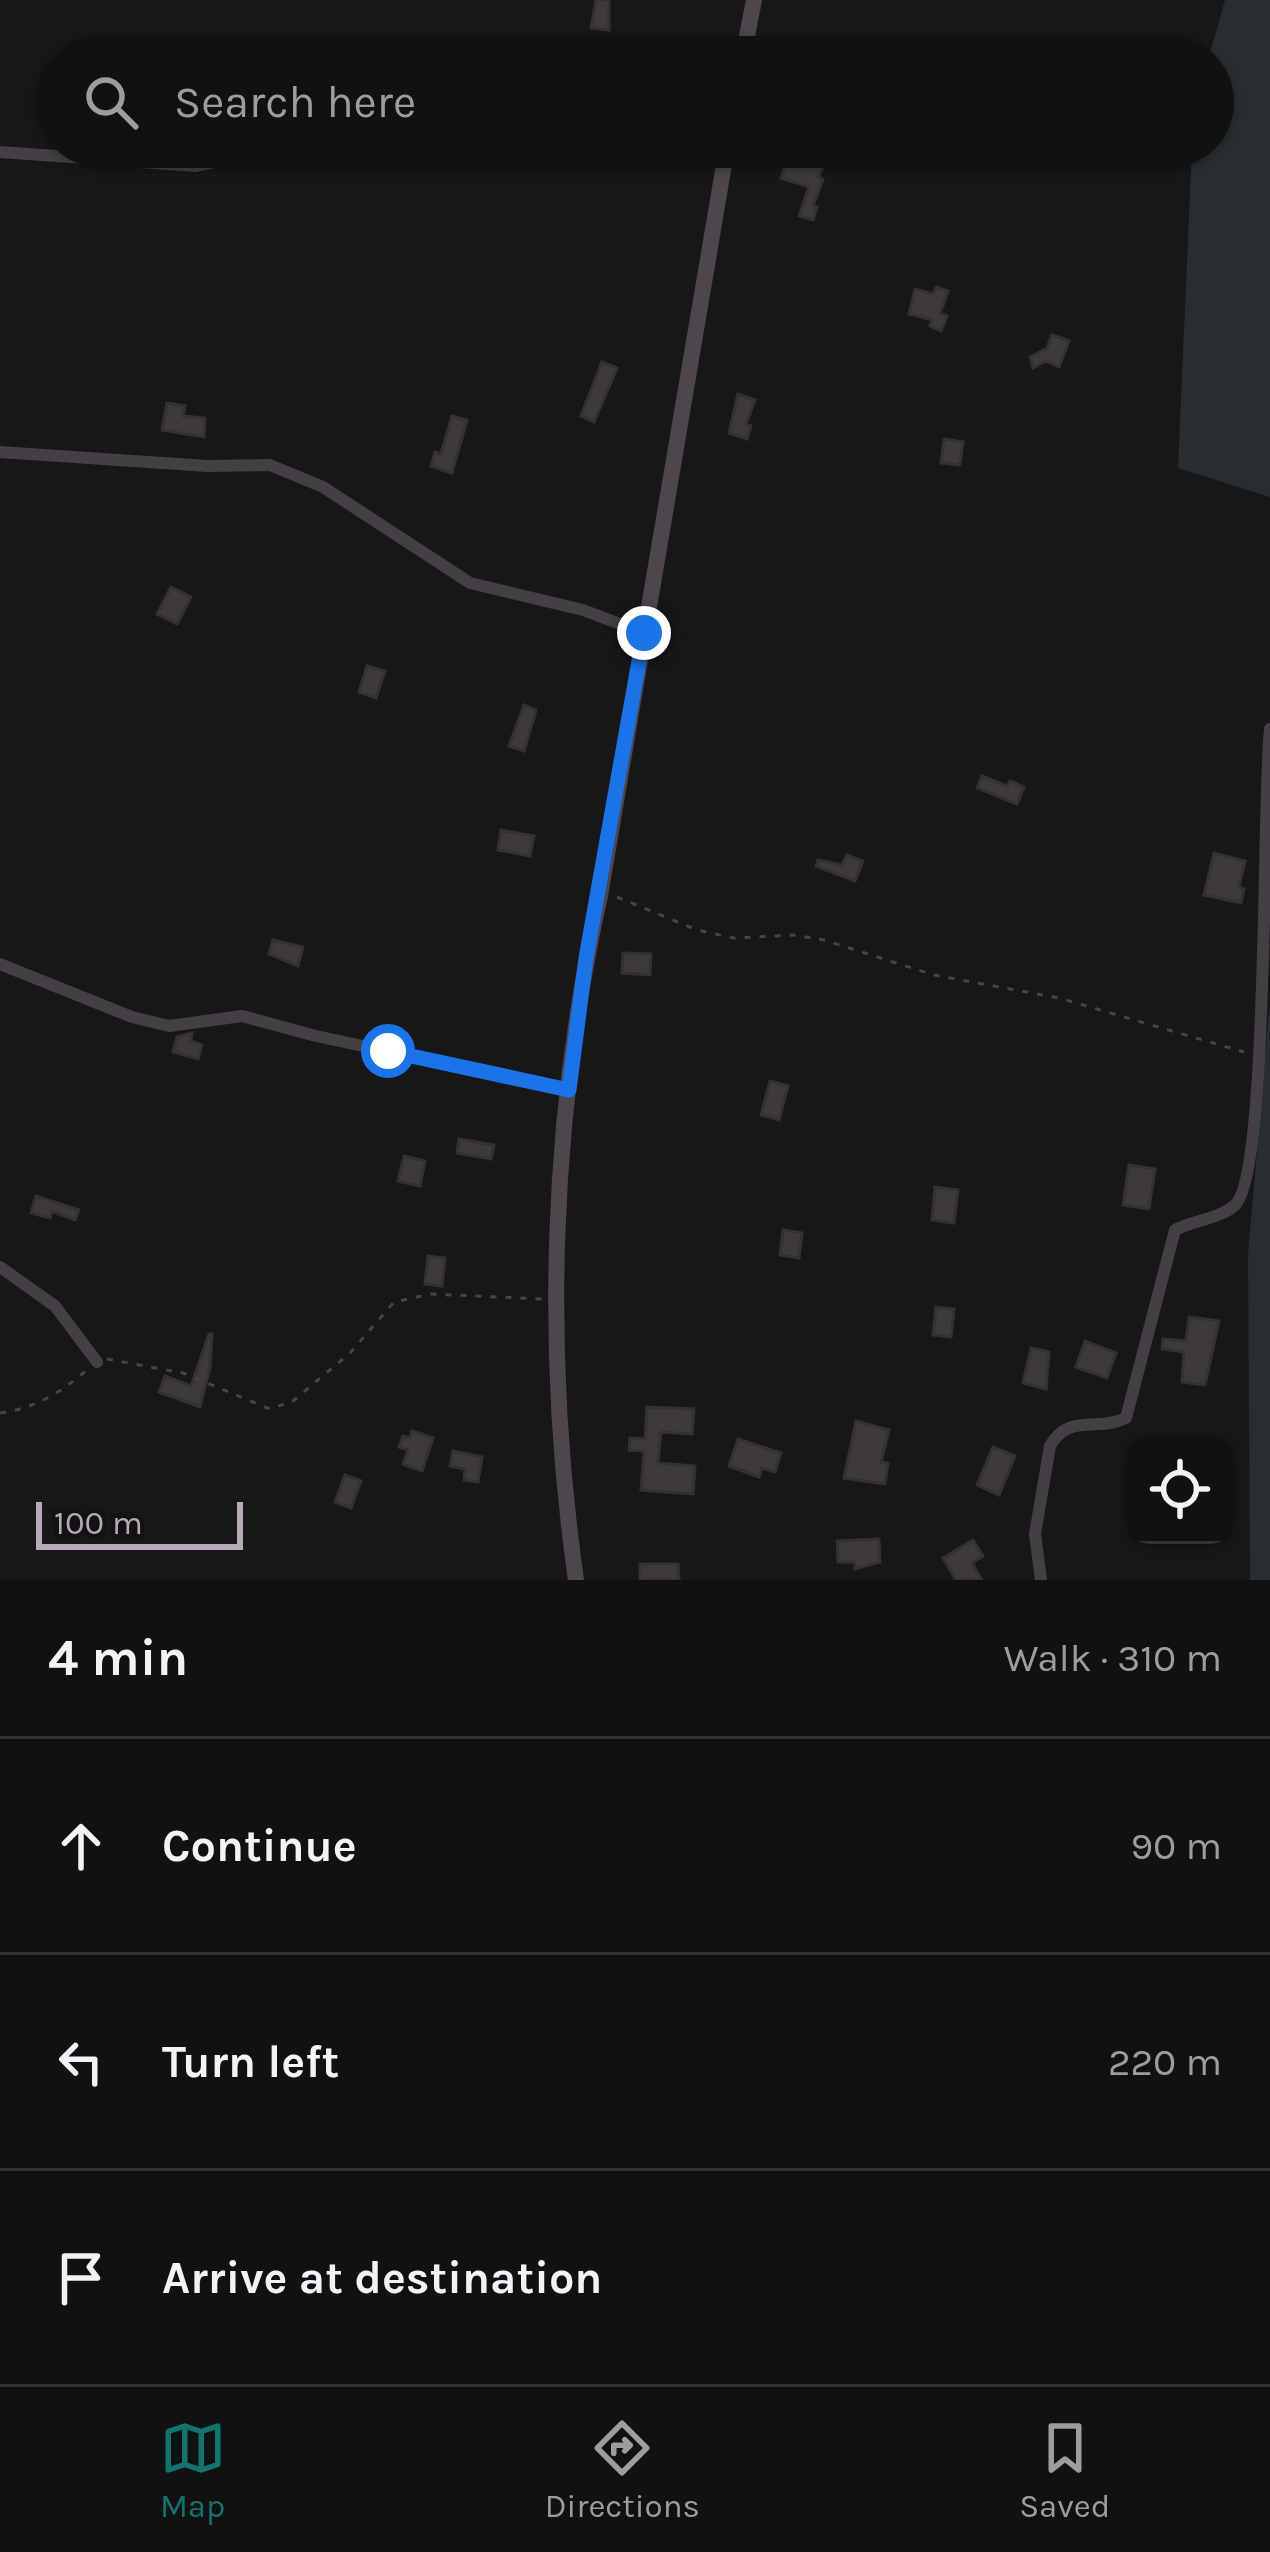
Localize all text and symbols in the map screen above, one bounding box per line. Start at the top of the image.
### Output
search box [36,36,1234,168]
icon: search [78,69,144,135]
text: Search here [174,76,416,128]
route end [617,606,671,660]
route start [361,1024,415,1078]
map controls [1126,1436,1234,1544]
button: locate [1126,1436,1234,1544]
scale bar [36,1496,243,1549]
text: 100 m [54,1504,143,1542]
text: 4 min [48,1628,188,1688]
text: Walk · 310 m [1004,1635,1222,1681]
icon: ahead [48,1813,114,1879]
text: Continue [162,1820,357,1872]
text: 90 m [1130,1823,1222,1869]
icon: left [48,2029,114,2095]
text: Turn left [162,2036,339,2088]
text: 220 m [1108,2039,1222,2085]
icon: arrive [48,2245,114,2311]
text: Arrive at destination [162,2252,602,2304]
tab: Map [160,2415,226,2525]
tab: Directions [545,2415,700,2525]
tab: Saved [1019,2415,1110,2525]

